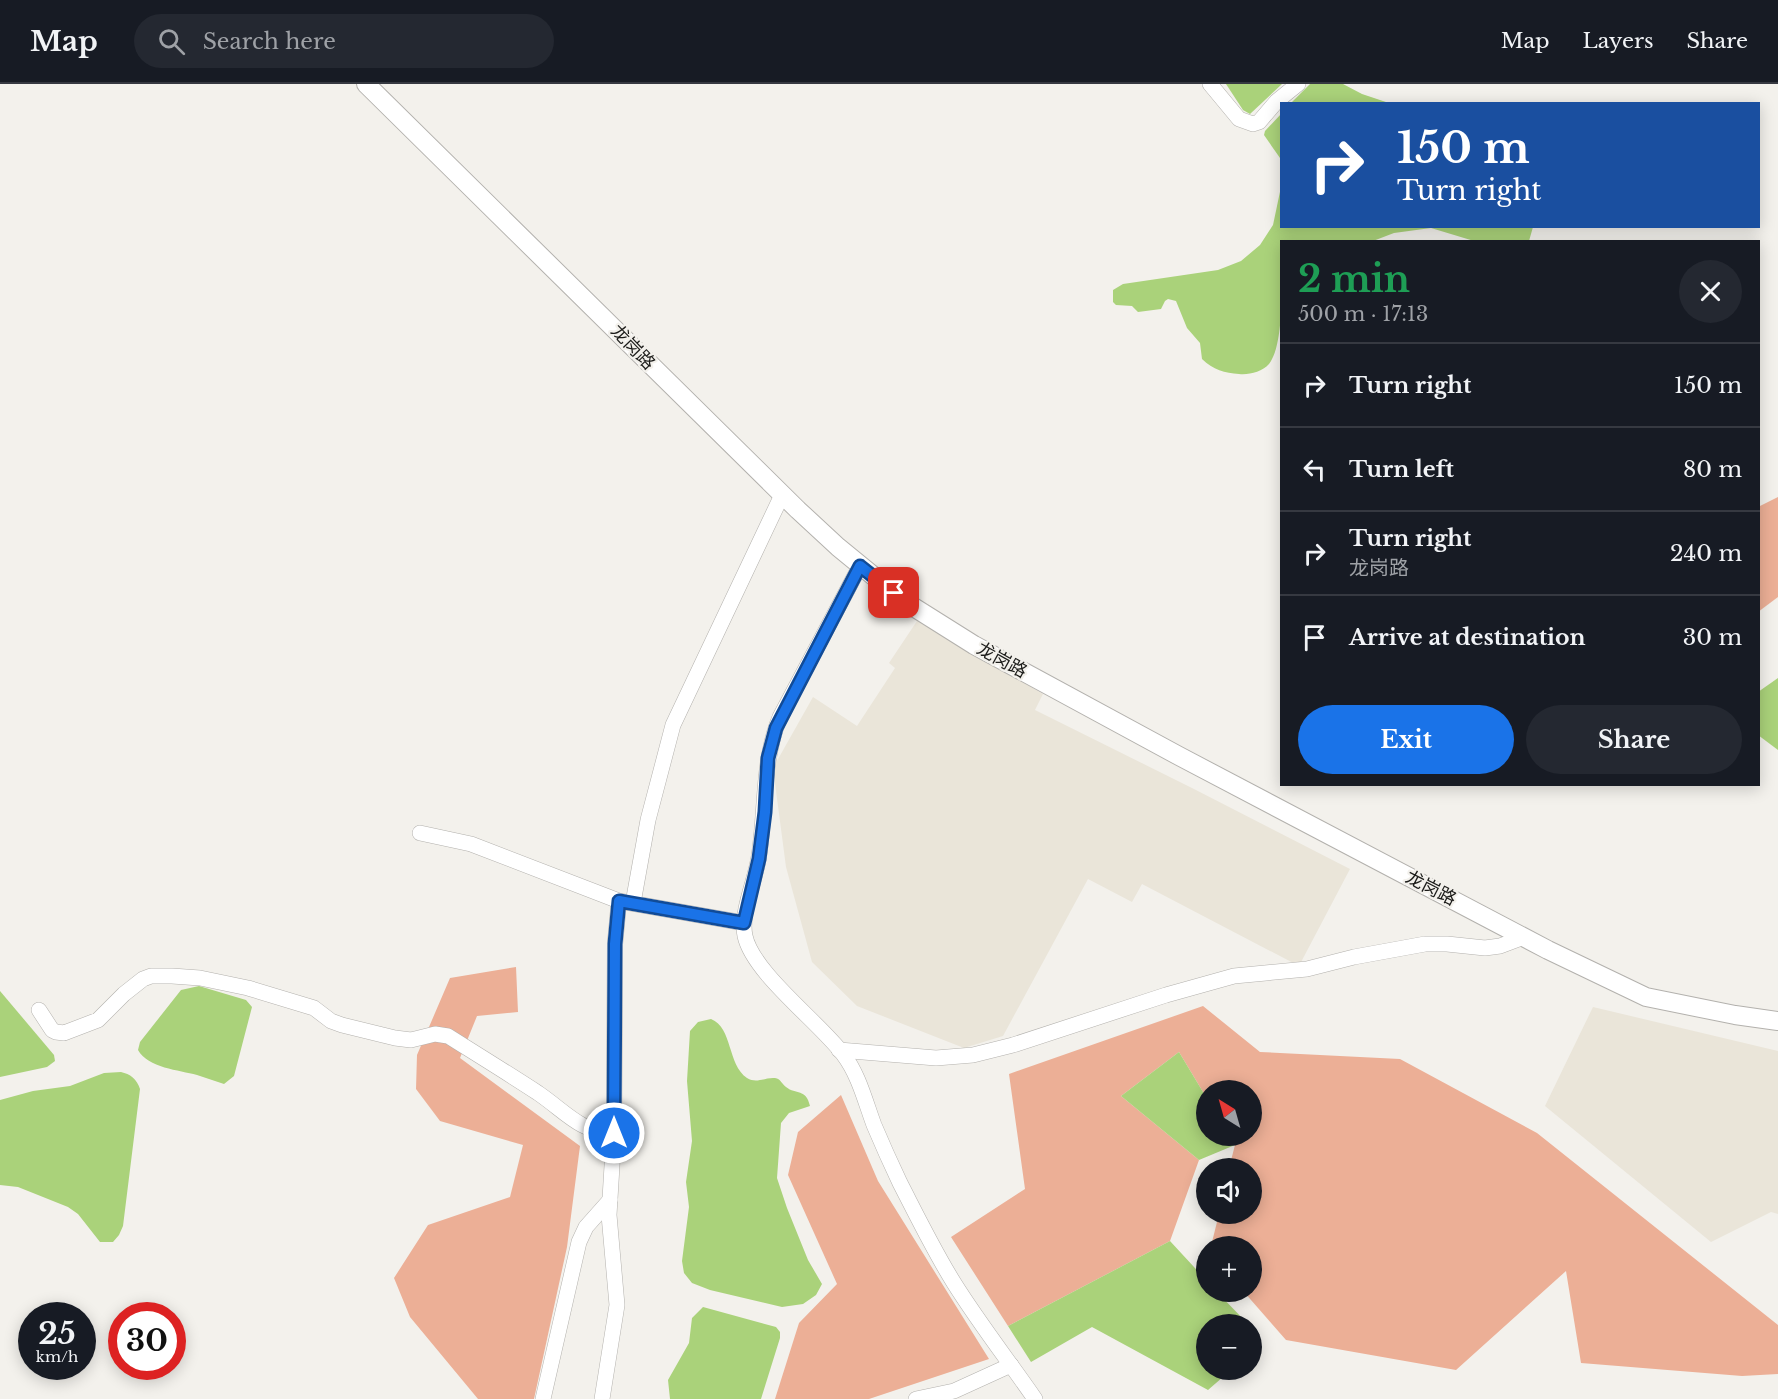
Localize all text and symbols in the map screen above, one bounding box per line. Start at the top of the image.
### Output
search box [134,14,554,68]
text: Map [30,24,98,59]
icon: search [155,25,188,58]
text: Search here [203,28,336,55]
text: Map [1501,28,1550,54]
text: Layers [1583,28,1654,54]
text: Share [1687,28,1748,54]
text: 150 m [1397,122,1530,174]
icon: right [1298,126,1376,204]
text: Turn right [1397,174,1541,207]
text: 2 min [1298,257,1410,302]
button: close [1679,260,1742,323]
text: 500 m · 17:13 [1298,302,1428,326]
street label: 龙岗路 [606,320,660,374]
icon: right [1298,369,1331,402]
text: Turn right [1349,372,1471,399]
text: 150 m [1674,372,1742,399]
icon: left [1298,453,1331,486]
text: Turn left [1349,456,1454,483]
text: 80 m [1683,456,1742,483]
text: Turn right [1349,525,1471,552]
icon: right [1298,537,1331,570]
text: 240 m [1670,540,1742,567]
text: 龙岗路 [1349,556,1409,580]
pin [868,567,919,618]
icon: arrive [877,576,910,609]
icon: arrive [1298,621,1331,654]
text: Arrive at destination [1349,624,1586,651]
text: 30 m [1683,624,1742,651]
street label: 龙岗路 [973,637,1031,683]
button: Exit [1298,705,1514,774]
button: Share [1526,705,1742,774]
street label: 龙岗路 [1402,866,1460,910]
north arrow [1196,1080,1262,1146]
map controls [1196,1080,1262,1380]
position arrow [582,1101,646,1165]
button: sound [1196,1158,1262,1224]
button: + [1196,1236,1262,1302]
speed limit sign: 30 [108,1302,186,1380]
button: − [1196,1314,1262,1380]
text: 25 [38,1315,76,1352]
text: km/h [36,1347,78,1366]

